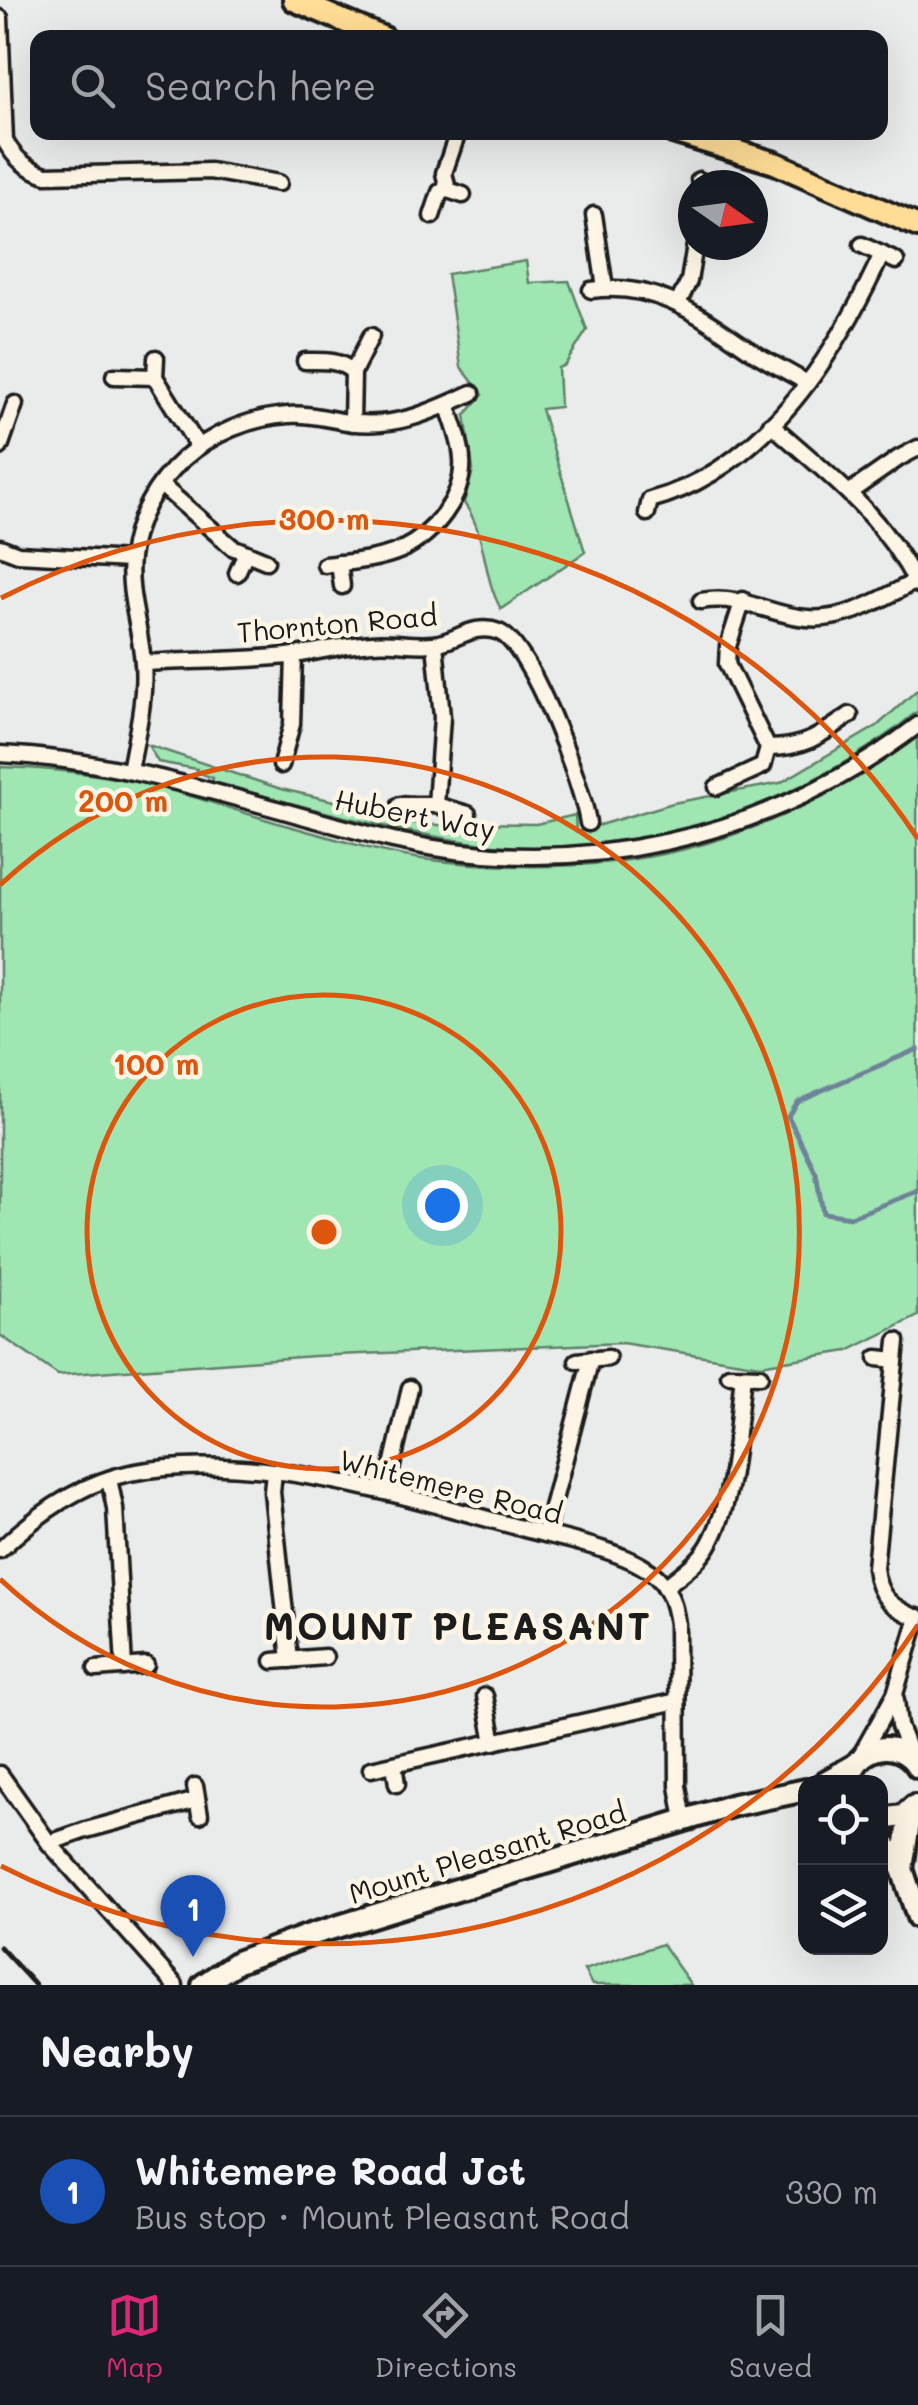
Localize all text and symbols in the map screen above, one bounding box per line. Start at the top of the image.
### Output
search box [30,30,888,140]
icon: search [65,58,120,113]
text: Search here [145,60,376,110]
north arrow [678,170,768,260]
text: 300 m [278,498,370,538]
street label: Thornton Road [235,596,439,650]
text: 200 m [78,780,168,820]
street label: Hubert Way [332,781,498,847]
text: 100 m [113,1043,199,1083]
your location [417,1180,468,1231]
centre of rings [306,1214,342,1250]
street label: Whitemere Road [336,1441,566,1531]
district label: MOUNT PLEASANT [264,1600,652,1650]
map controls [798,1775,888,1955]
button: locate [798,1775,888,1865]
street label: Mount Pleasant Road [344,1793,630,1911]
button: layers [798,1865,888,1955]
pin: 1 [160,1874,226,1957]
text: Nearby [40,2023,194,2078]
text: Whitemere Road Jct [135,2145,526,2195]
text: 1 [65,2170,80,2212]
text: 330 m [785,2170,878,2212]
text: Bus stop · Mount Pleasant Road [135,2195,630,2237]
tab: Map [106,2288,163,2384]
tab: Directions [375,2288,517,2384]
tab: Saved [729,2288,812,2384]

